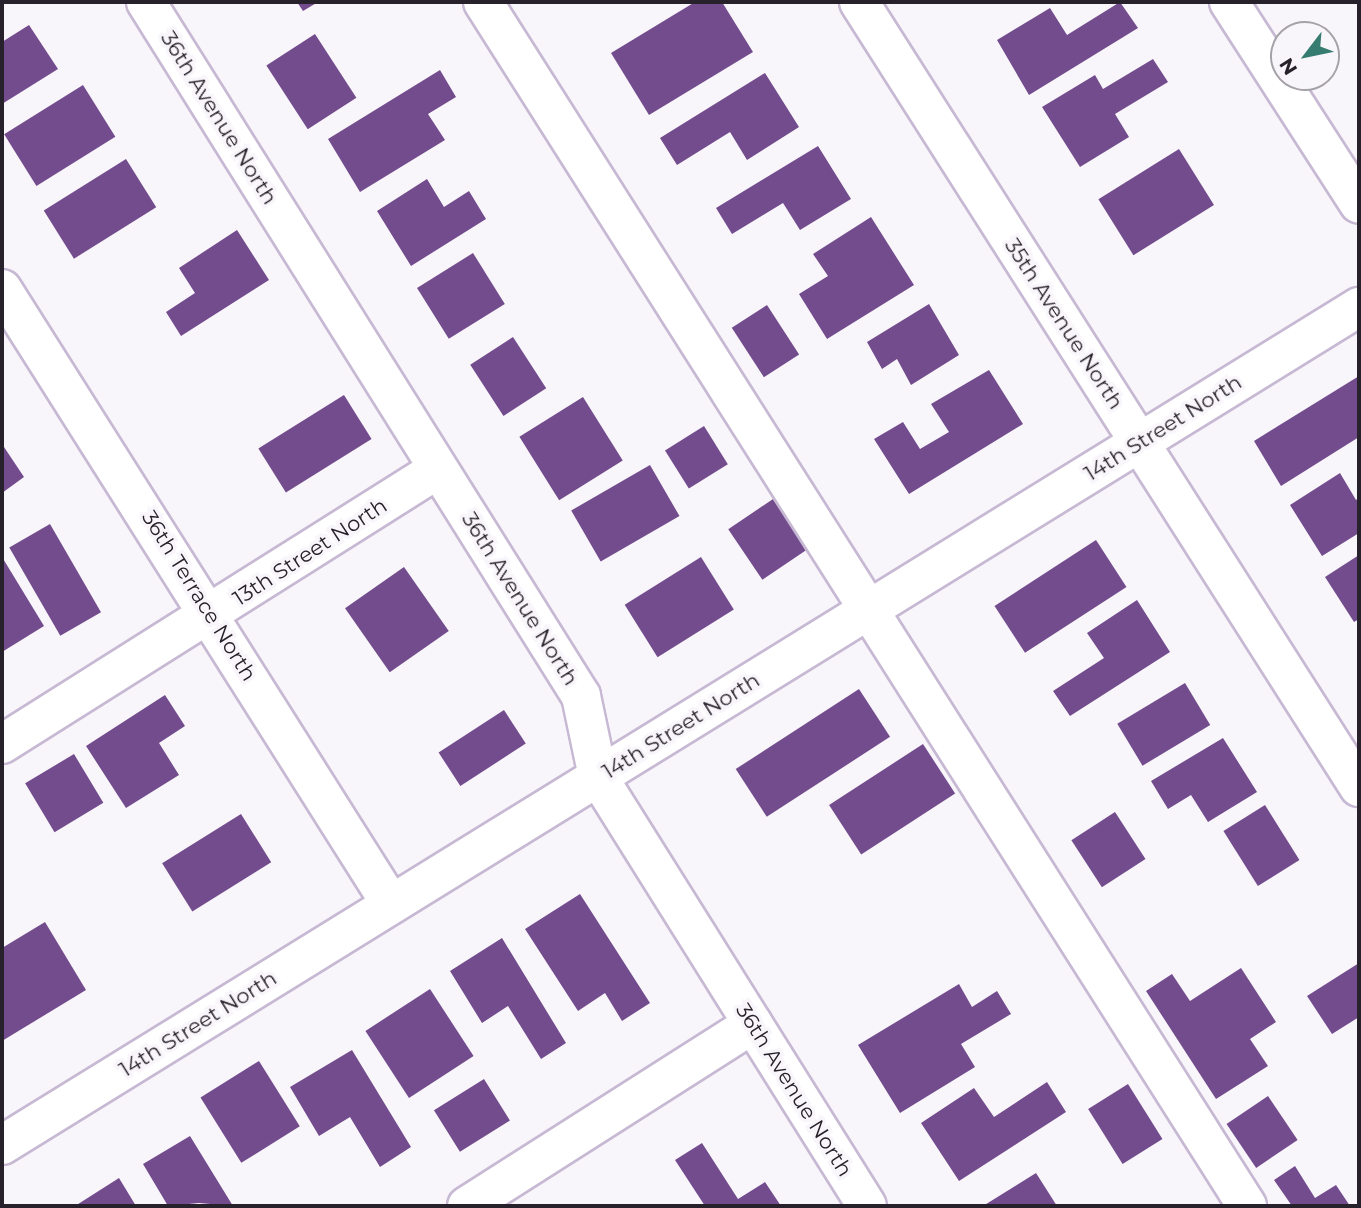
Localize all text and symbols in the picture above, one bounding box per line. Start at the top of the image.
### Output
north arrow [1270,21,1340,91]
street label: 36th Avenue North [156,27,282,209]
text: N [1275,54,1302,79]
street label: 35th Avenue North [999,234,1129,414]
street label: 14th Street North [1080,370,1246,486]
street label: 13th Street North [228,493,392,611]
street label: 36th Terrace North [136,506,262,686]
street label: 36th Avenue North [457,508,583,690]
street label: 14th Street North [598,668,764,784]
street label: 14th Street North [115,966,281,1082]
street label: 36th Avenue North [731,999,857,1181]

